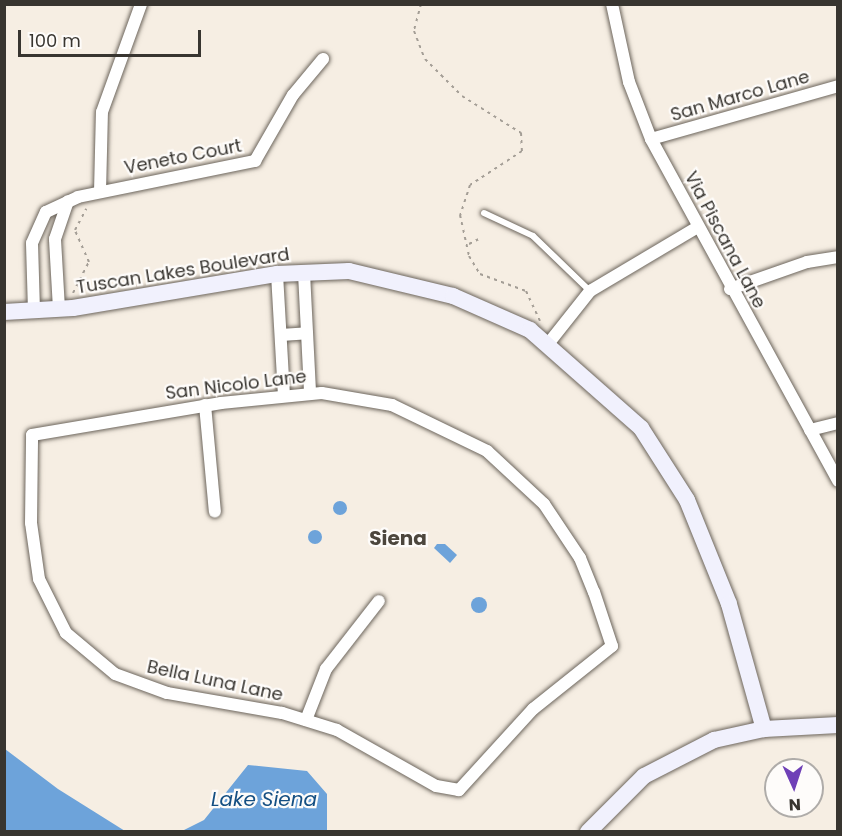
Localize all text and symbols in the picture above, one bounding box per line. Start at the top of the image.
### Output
scale bar [21,18,204,56]
text: 100 m [29,28,81,53]
street label: San Marco Lane [668,66,812,126]
street label: Veneto Court [122,135,244,179]
street label: Via Piscana Lane [680,168,770,312]
street label: Tuscan Lakes Boulevard [75,243,291,299]
street label: San Nicolo Lane [164,366,308,404]
district label: Siena [369,526,427,550]
street label: Bella Luna Lane [145,656,285,706]
north arrow [764,758,824,818]
water label: Lake Siena [211,787,317,811]
text: N [788,793,801,816]

